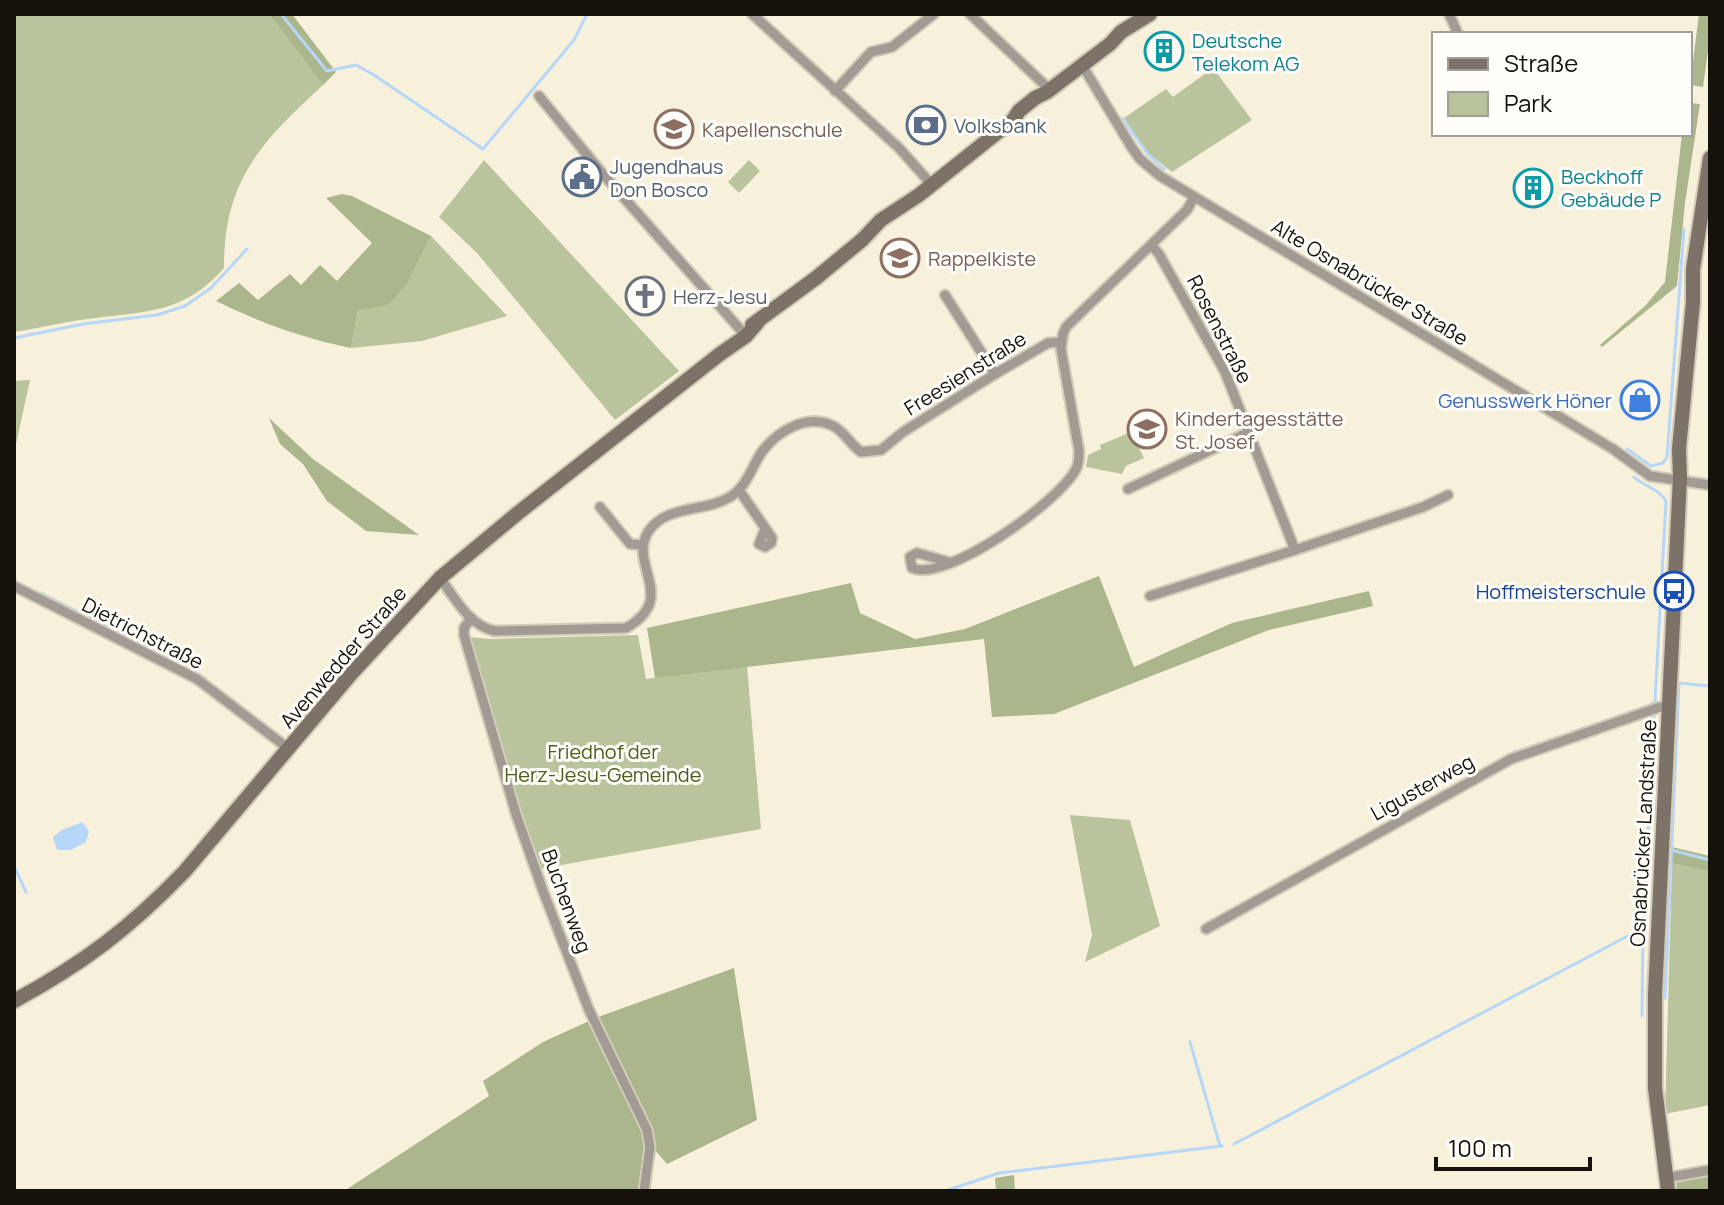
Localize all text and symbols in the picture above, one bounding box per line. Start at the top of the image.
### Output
place label: Deutsche Telekom AG [1192,27,1299,77]
building icon: Deutsche Telekom AG [1143,30,1185,72]
legend [1432,32,1692,136]
text: Straße [1504,46,1578,79]
text: Park [1504,86,1553,119]
bank icon: Volksbank [905,104,947,146]
school or university icon: Kapellenschule [653,108,695,150]
place label: Volksbank [954,112,1047,139]
place label: Kapellenschule [702,116,843,143]
place label: Jugendhaus Don Bosco [610,153,723,203]
public building icon: Jugendhaus Don Bosco [561,156,603,198]
place label: Beckhoff Gebäude P [1561,163,1661,213]
building icon: Beckhoff Gebäude P [1512,167,1554,209]
street label: Alte Osnabrücker Straße [1267,212,1473,352]
school or university icon: Rappelkiste [879,237,921,279]
place label: Rappelkiste [928,245,1036,272]
street label: Rosenstraße [1181,270,1259,388]
church icon: Herz-Jesu [624,275,666,317]
place label: Herz-Jesu [673,283,767,310]
street label: Freesienstraße [899,325,1031,421]
shop icon: Genusswerk Höner [1619,379,1661,421]
place label: Genusswerk Höner [1438,387,1612,414]
place label: Kindertagesstätte St. Josef [1175,405,1343,455]
school or university icon: Kindertagesstätte St. Josef [1126,408,1168,450]
bus stop icon: Hoffmeisterschule [1653,570,1695,612]
place label: Hoffmeisterschule [1476,578,1646,605]
street label: Avenwedder Straße [274,580,412,734]
street label: Dietrichstraße [78,591,208,675]
street label: Osnabrücker Landstraße [1624,719,1662,947]
park label: Friedhof der Herz-Jesu-Gemeinde [505,738,701,788]
street label: Ligusterweg [1366,748,1478,826]
street label: Buchenweg [536,845,598,957]
scale bar [1436,1121,1590,1171]
text: 100 m [1448,1131,1512,1164]

